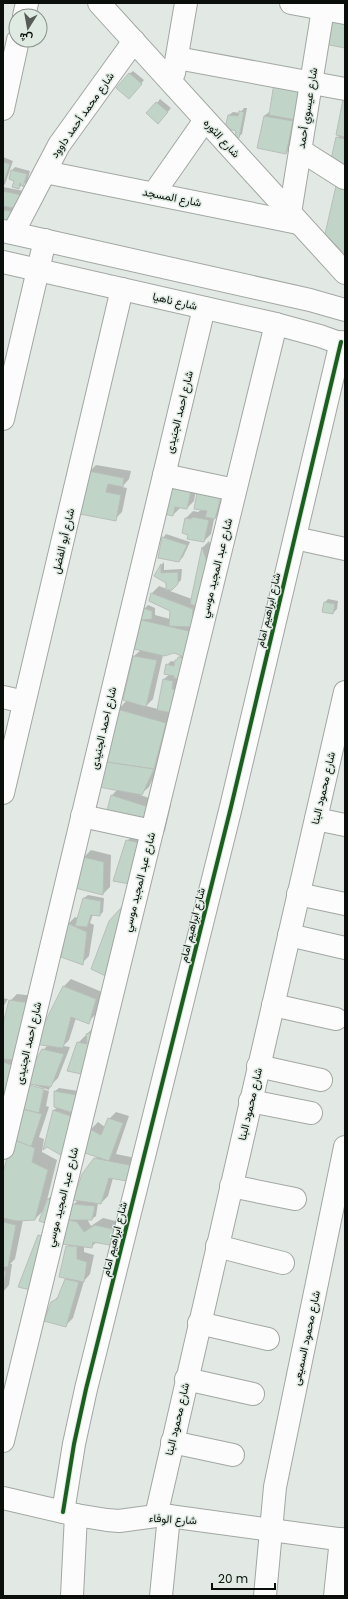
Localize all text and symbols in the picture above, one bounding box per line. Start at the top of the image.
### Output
north arrow [8,8,48,48]
text: ش [18,29,34,47]
street label: شارع عيسوي أحمد [293,66,323,150]
street label: شارع محمد أحمد داوود [46,69,118,161]
street label: شارع الثوره [200,115,244,161]
street label: شارع المسجد [141,183,203,211]
street label: شارع ناهيا [151,288,199,314]
street label: شارع احمد الجنيدى [161,369,197,455]
street label: شارع أبو الفضل [48,506,78,575]
street label: شارع عبد المجيد موسي [196,516,238,620]
street label: شارع ابراهيم امام [252,571,284,649]
street label: شارع احمد الجنيدى [86,685,120,771]
street label: شارع محمود البنا [307,750,339,826]
street label: شارع عبد المجيد موسي [119,830,161,934]
street label: شارع ابراهيم امام [175,886,209,964]
street label: شارع احمد الجنيدى [11,1000,45,1086]
street label: شارع محمود البنا [234,1066,266,1142]
street label: شارع عبد المجيد موسي [42,1145,84,1249]
street label: شارع ابراهيم امام [97,1200,131,1278]
street label: شارع محمود السميعى [288,1289,324,1387]
street label: شارع محمود البنا [161,1381,193,1457]
street label: شارع الوفاء [149,1510,198,1528]
scale bar [212,1565,275,1591]
text: 20 m [218,1570,248,1587]

